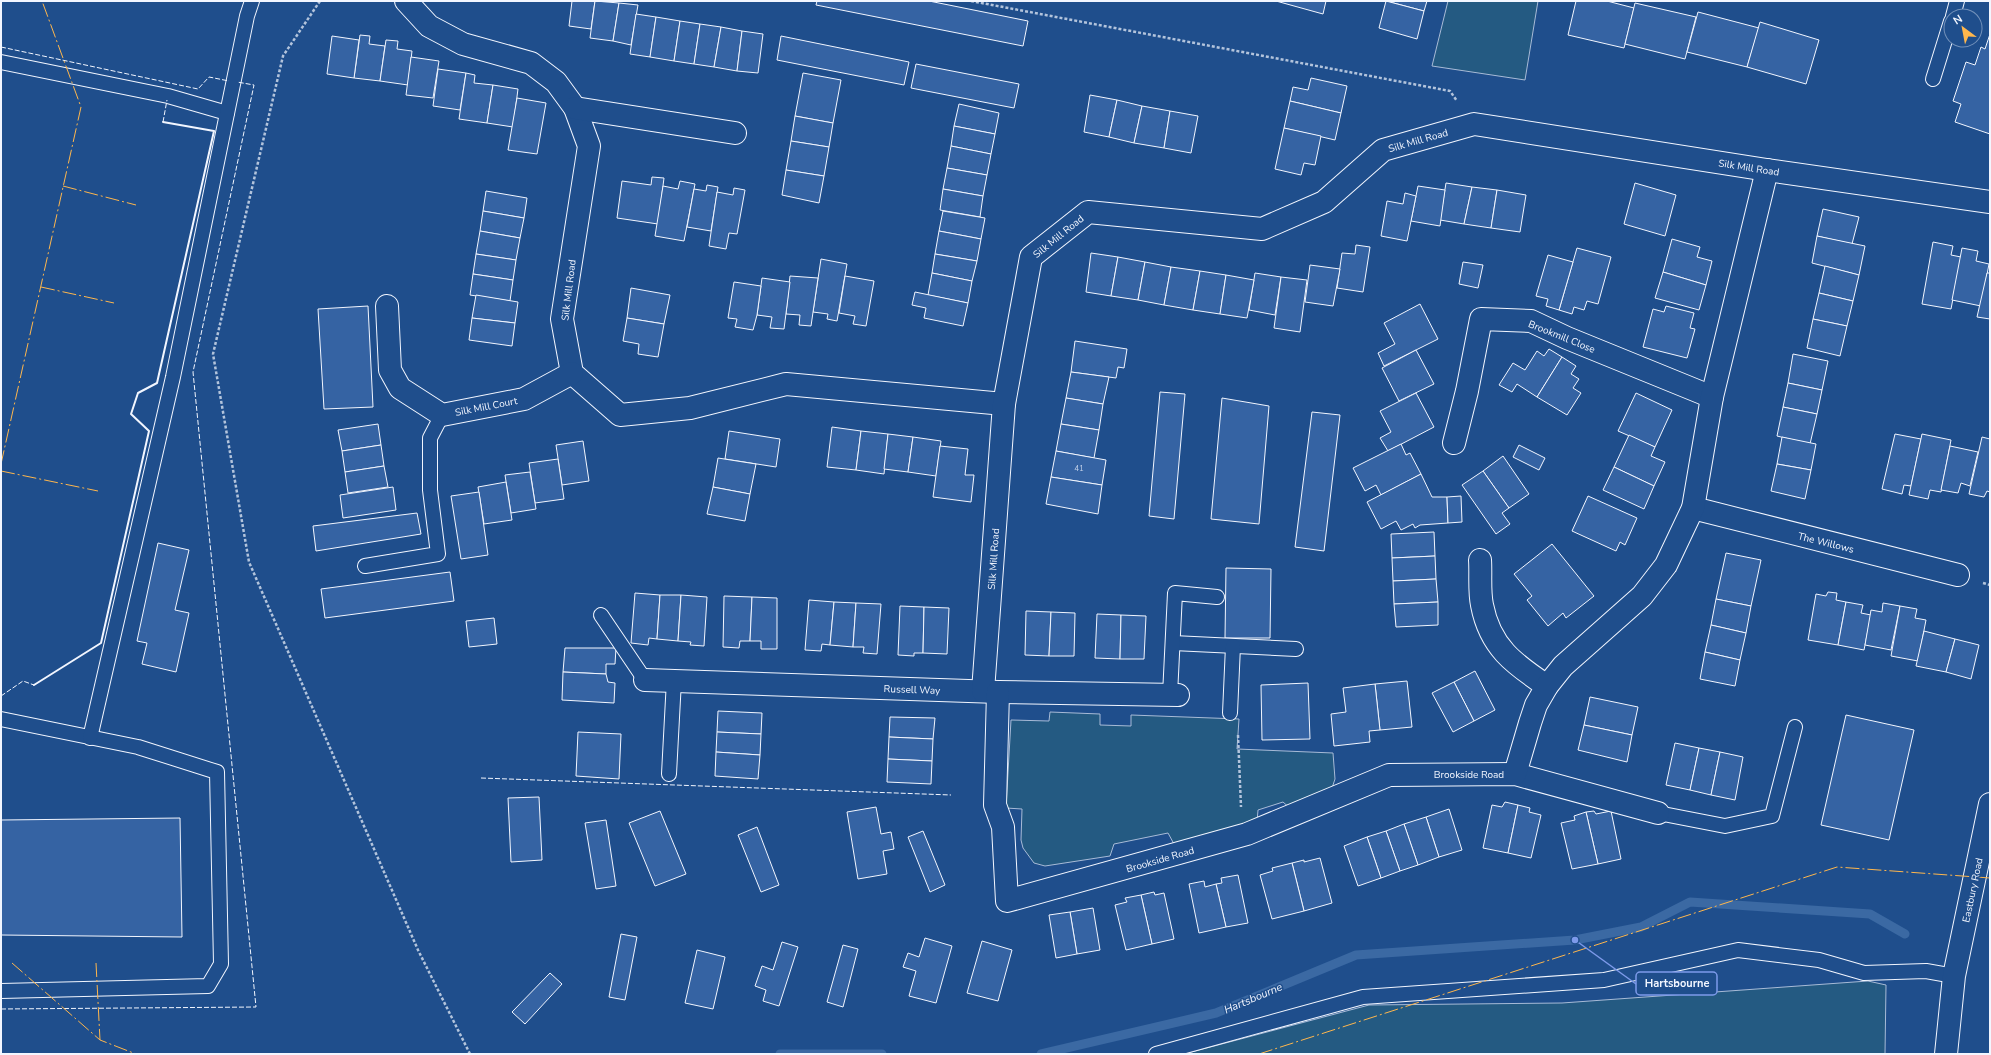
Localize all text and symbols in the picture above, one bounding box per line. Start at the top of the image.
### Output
north arrow [1943,8,1983,48]
text: N [1950,11,1965,28]
street label: Silk Mill Road [1387,126,1450,156]
street label: Silk Mill Road [1717,156,1781,180]
street label: Silk Mill Road [1030,212,1087,262]
street label: Silk Mill Road [558,259,580,322]
street label: Brookmill Close [1526,317,1597,357]
street label: Silk Mill Court [454,394,519,420]
house number: 41 [1074,463,1084,474]
street label: Silk Mill Road [985,528,1003,590]
street label: The Willows [1796,529,1855,557]
street label: Russell Way [883,682,941,698]
street label: Brookside Road [1434,768,1504,782]
street label: Brookside Road [1124,843,1196,876]
street label: Eastbury Road [1959,856,1987,924]
callout: Hartsbourne [1636,972,1717,995]
text: Hartsbourne [1645,976,1709,991]
water label: Hartsbourne [1222,979,1285,1018]

